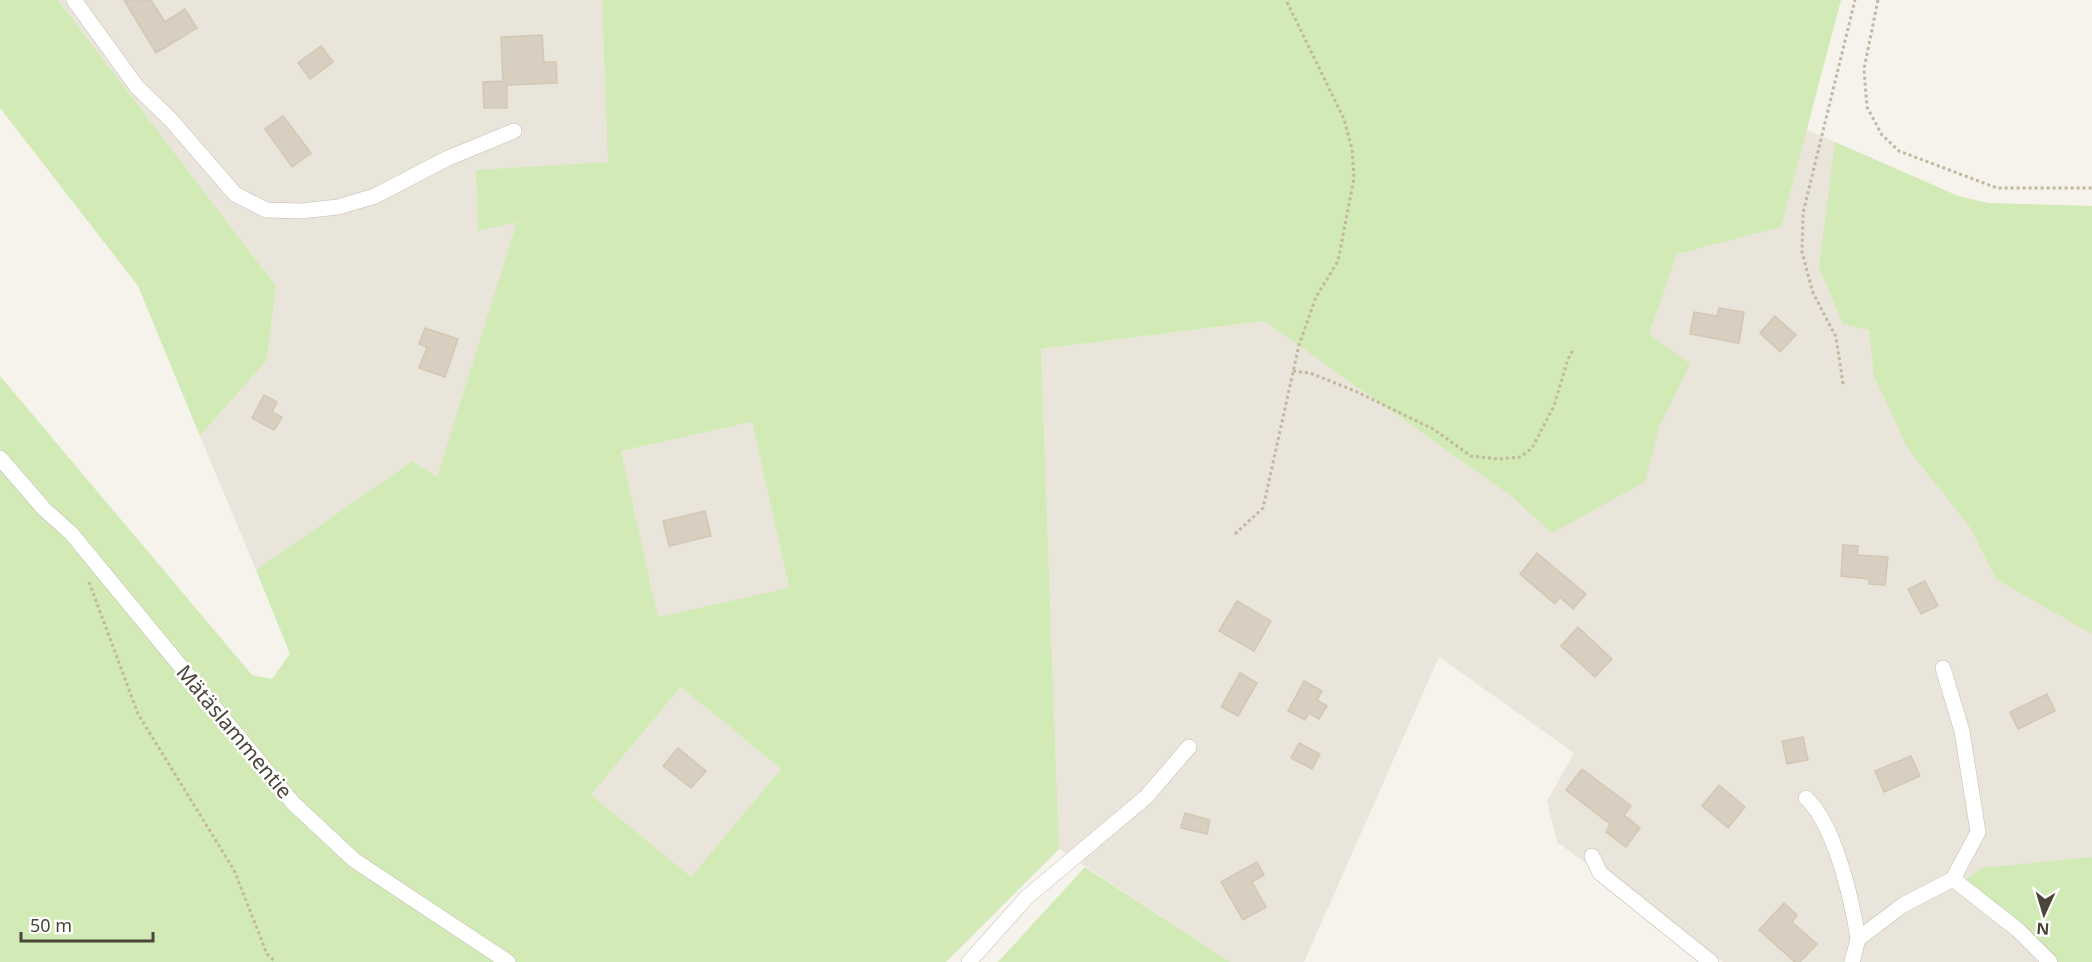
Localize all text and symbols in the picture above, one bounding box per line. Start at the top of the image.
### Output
street label: Mätäslammentie [171,659,299,804]
north arrow [2014,884,2074,944]
scale bar [21,905,153,943]
text: 50 m [30,913,72,937]
text: N [2036,918,2050,940]

